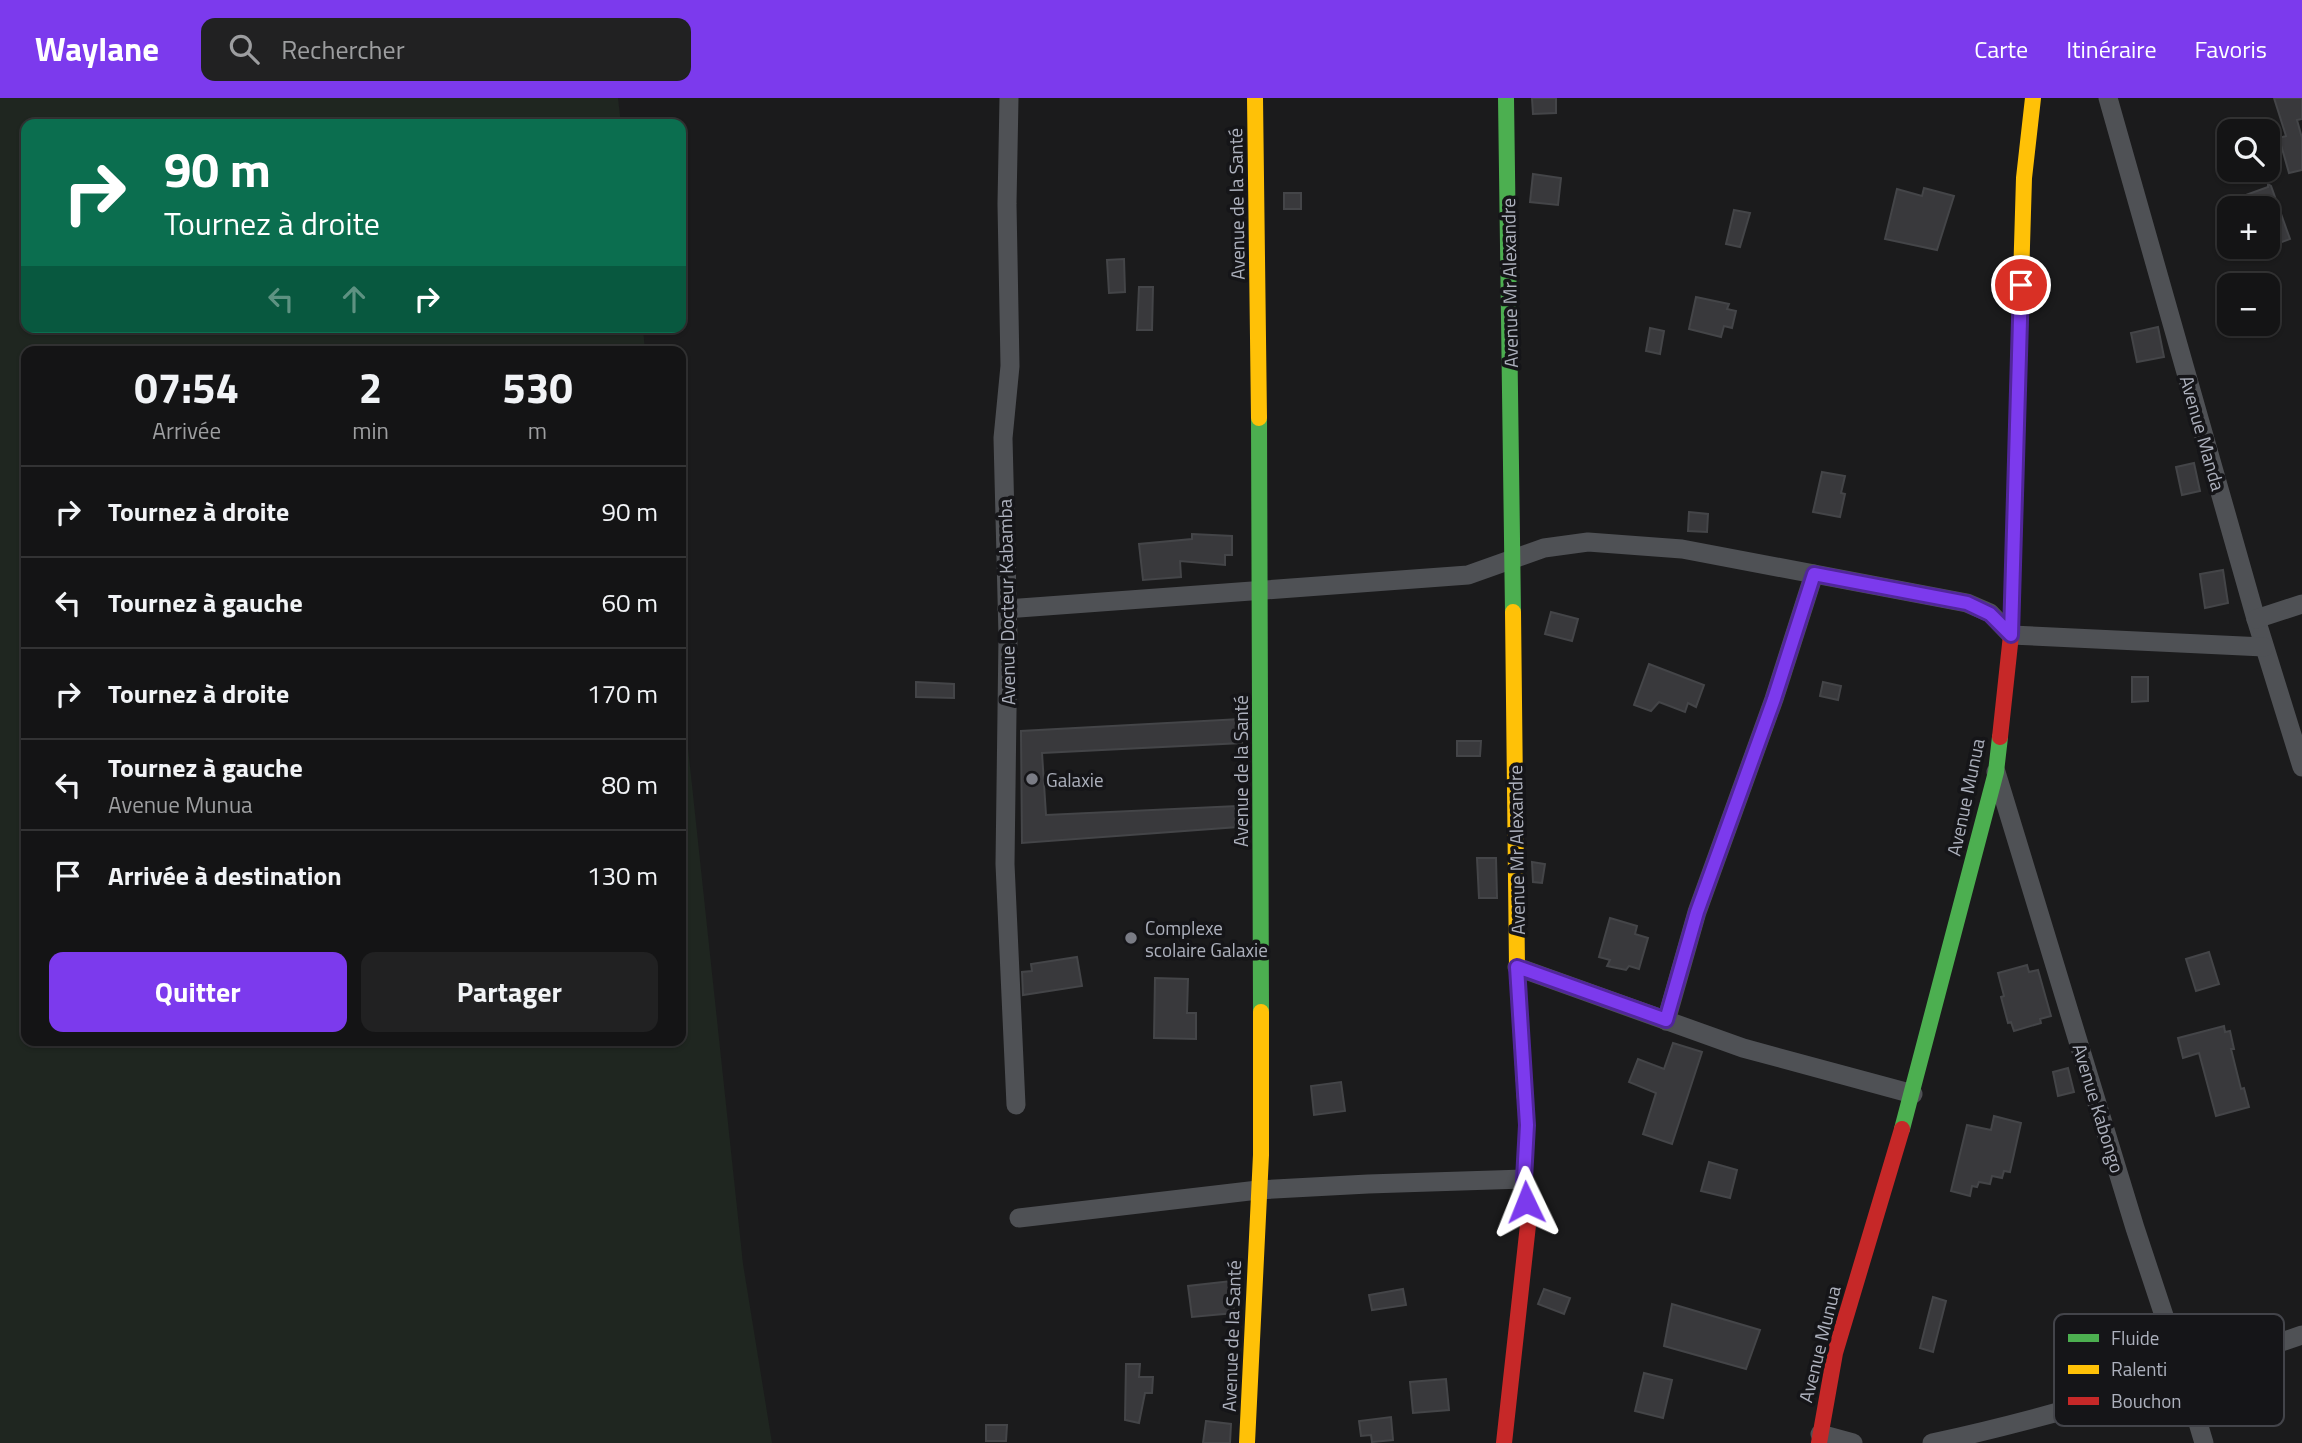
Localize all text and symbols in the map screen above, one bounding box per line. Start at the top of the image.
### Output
search box [201,18,691,81]
text: Waylane [35,24,159,74]
icon: search [225,30,263,68]
text: Rechercher [281,30,405,69]
text: Carte [1974,31,2028,67]
text: Itinéraire [2066,31,2157,67]
text: Favoris [2195,31,2267,67]
map controls [2217,119,2280,336]
button: search [2217,119,2280,182]
street label: Avenue de la Santé [1220,128,1252,280]
text: 90 m [164,131,271,206]
icon: right [49,147,140,238]
button: + [2217,196,2280,259]
street label: Avenue Mr Alexandre [1493,198,1525,368]
text: Tournez à droite [164,199,380,247]
pin [1991,255,2051,315]
icon: arrive [2002,266,2040,304]
button: − [2217,273,2280,336]
icon: left [262,280,300,318]
icon: ahead [335,280,373,318]
icon: right [408,280,446,318]
text: 07:54 [134,355,239,419]
text: 2 [359,355,382,419]
text: 530 [502,355,573,419]
street label: Avenue Manda [2173,372,2233,495]
text: Arrivée [152,413,221,448]
text: min [352,413,389,448]
text: m [528,413,547,448]
text: Tournez à droite [108,492,289,531]
text: 90 m [601,492,658,531]
icon: right [49,493,87,531]
street label: Avenue Docteur Kabamba [990,498,1022,706]
text: Tournez à gauche [108,583,303,622]
text: 60 m [601,583,658,622]
icon: left [49,584,87,622]
text: Tournez à droite [108,674,289,713]
text: 170 m [587,674,658,713]
icon: right [49,675,87,713]
street label: Avenue de la Santé [1226,695,1255,847]
street label: Avenue Munua [1938,735,1992,858]
text: Tournez à gauche [108,748,303,787]
text: 80 m [601,765,658,804]
place label: Galaxie [1046,765,1103,794]
street label: Avenue Mr Alexandre [1500,765,1532,935]
icon: left [49,766,87,804]
marker: Galaxie [1024,771,1040,787]
text: Avenue Munua [108,787,253,822]
text: Arrivée à destination [108,856,342,895]
text: 130 m [587,856,658,895]
icon: arrive [49,857,87,895]
place label: Complexe scolaire Galaxie [1145,913,1268,964]
marker: Complexe scolaire Galaxie [1123,930,1139,946]
button: Quitter [49,952,347,1032]
button: Partager [361,952,658,1032]
street label: Avenue Kabongo [2066,1040,2132,1176]
position arrow [1489,1165,1563,1239]
street label: Avenue de la Santé [1214,1260,1248,1412]
street label: Avenue Munua [1790,1282,1848,1405]
legend [2054,1314,2284,1426]
text: Fluide [2111,1323,2159,1352]
text: Ralenti [2111,1354,2167,1383]
text: Bouchon [2111,1386,2182,1415]

